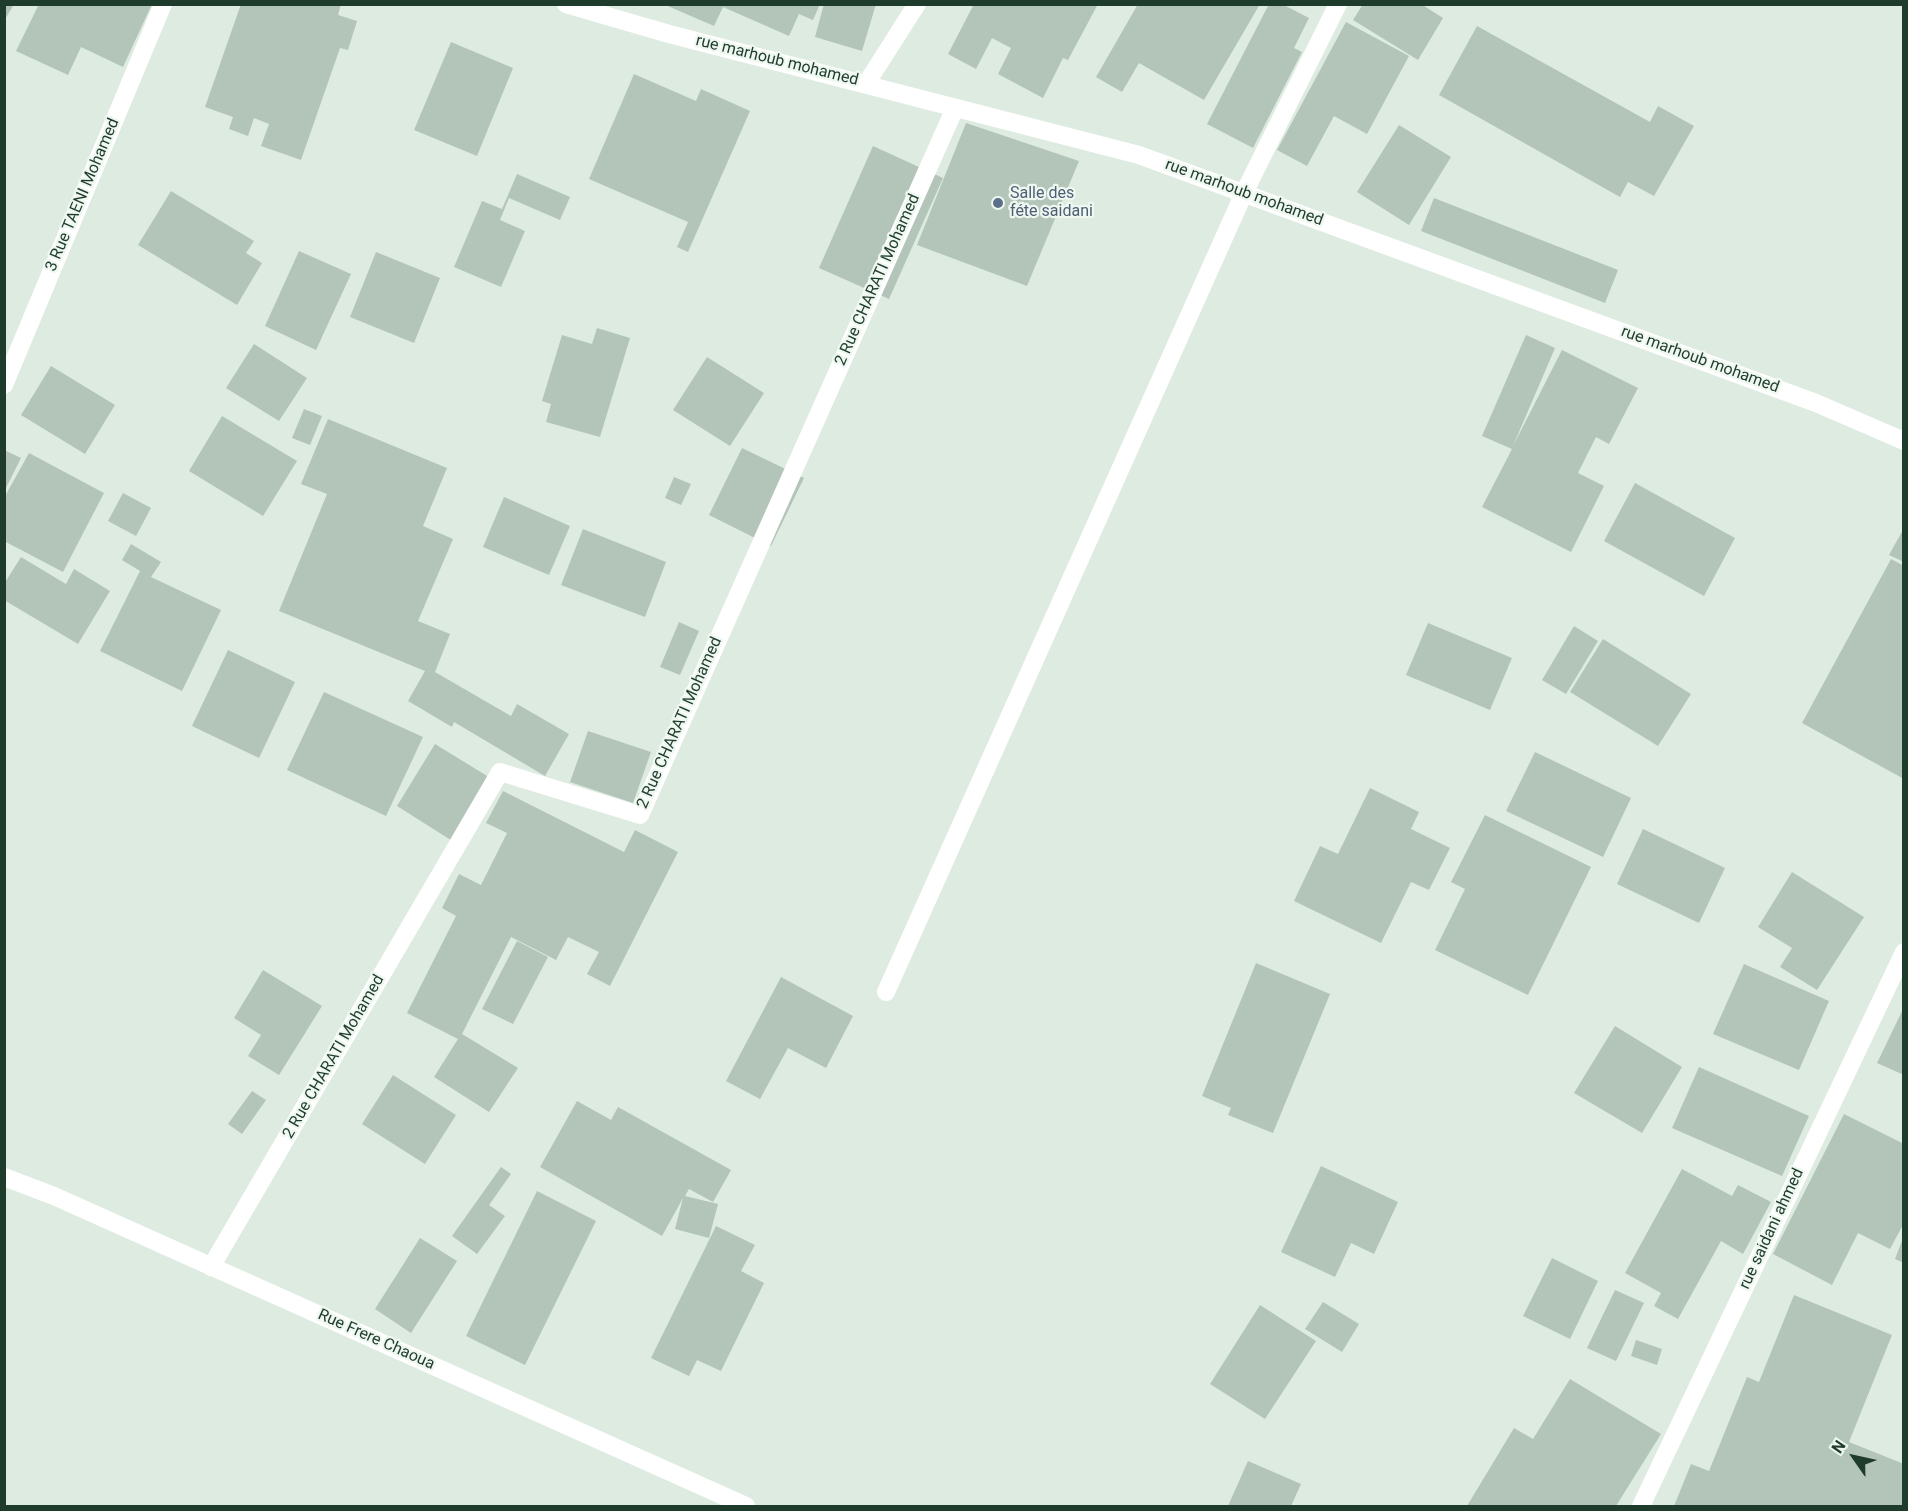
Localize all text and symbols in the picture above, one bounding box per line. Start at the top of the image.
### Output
street label: rue marhoub mohamed [694,32,860,90]
street label: 3 Rue TAENI Mohamed [42,116,124,274]
street label: rue marhoub mohamed [1162,155,1326,231]
place label: Salle des féte saidani [1010,184,1093,222]
street label: 2 Rue CHARATI Mohamed [831,191,925,369]
marker: Salle des féte saidani [991,196,1005,210]
street label: rue marhoub mohamed [1618,322,1782,398]
street label: 2 Rue CHARATI Mohamed [633,634,727,812]
street label: 2 Rue CHARATI Mohamed [279,972,389,1142]
street label: rue saidani ahmed [1736,1166,1808,1292]
street label: Rue Frere Chaoua [315,1306,437,1374]
north arrow [1824,1427,1884,1487]
text: N [1828,1437,1850,1457]

